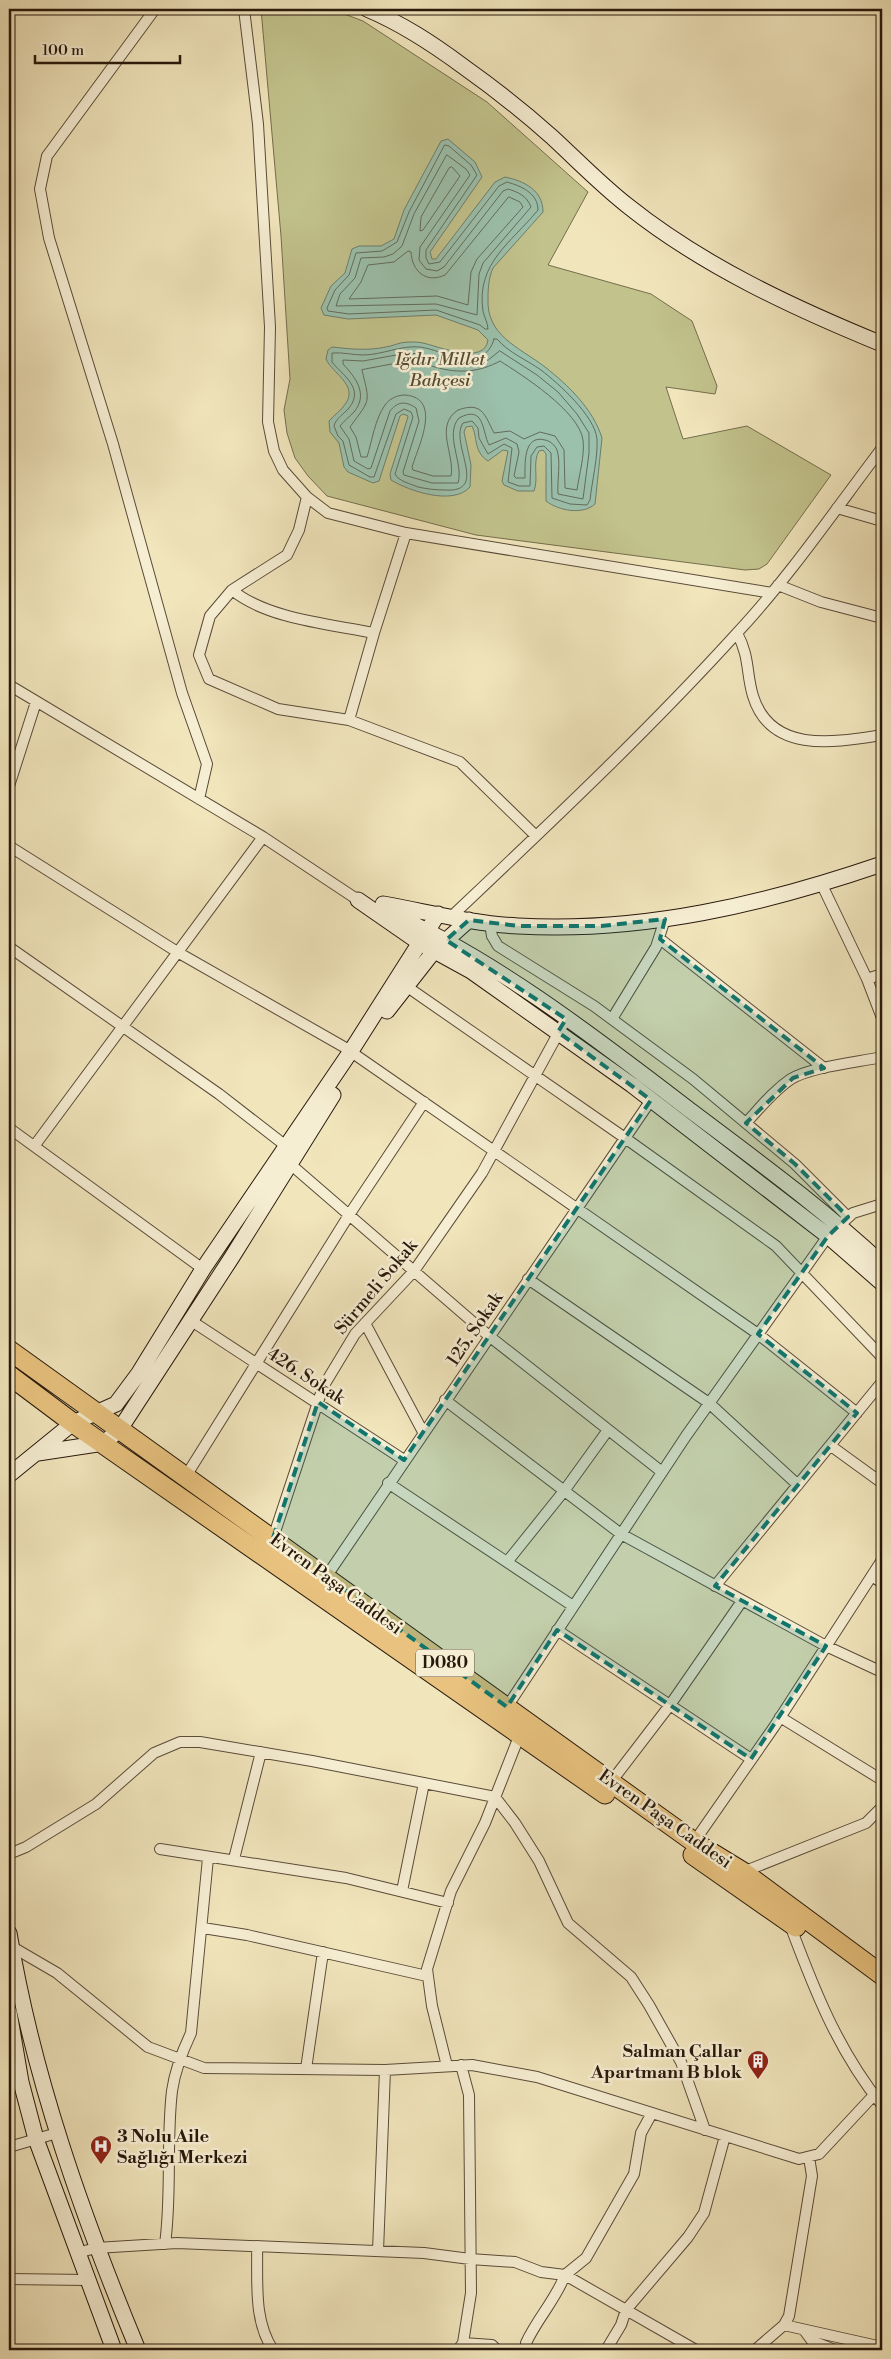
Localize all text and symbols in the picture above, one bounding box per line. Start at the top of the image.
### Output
scale bar [35,32,180,64]
text: 100 m [42,41,84,60]
park label: Iğdır Millet Bahçesi [394,348,486,392]
street label: Sürmeli Sokak [329,1233,424,1339]
street label: 125. Sokak [442,1286,509,1371]
street label: 426. Sokak [263,1342,351,1411]
street label: Evren Paşa Caddesi [265,1528,407,1640]
road number: D080 [416,1650,474,1676]
street label: Evren Paşa Caddesi [594,1764,736,1874]
place label: Salman Çallar Apartmanı B blok [590,2040,743,2084]
building icon: Salman Çallar Apartmanı B blok [746,2049,770,2080]
place label: 3 Nolu Aile Sağlığı Merkezi [117,2125,248,2169]
hospital icon: 3 Nolu Aile Sağlığı Merkezi [89,2134,113,2165]

